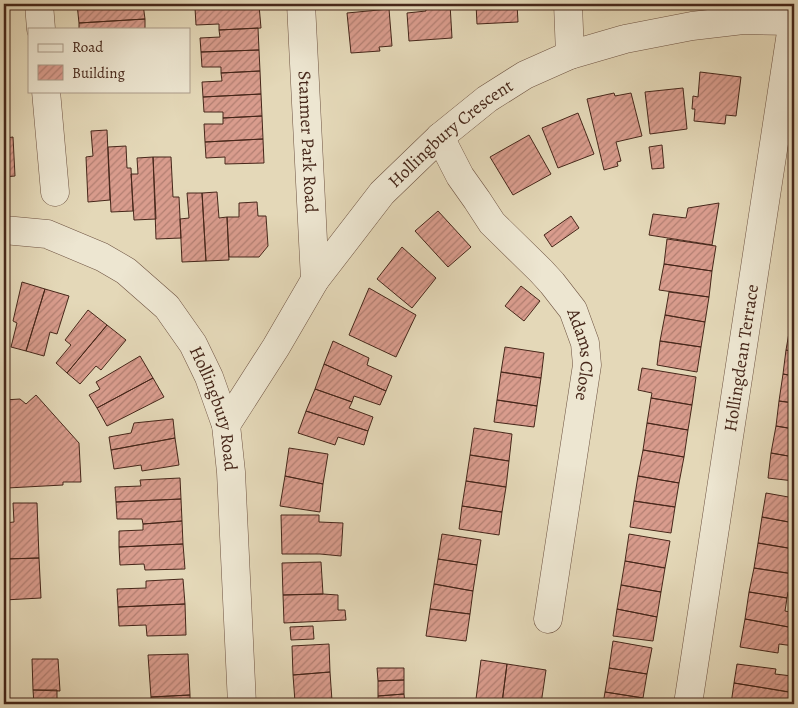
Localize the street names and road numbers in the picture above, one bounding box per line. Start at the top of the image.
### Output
street label: Stanmer Park Road [292,70,324,214]
street label: Hollingbury Crescent [383,74,517,193]
street label: Hollingdean Terrace [718,283,764,433]
street label: Adams Close [561,304,599,402]
street label: Hollingbury Road [184,342,243,472]

